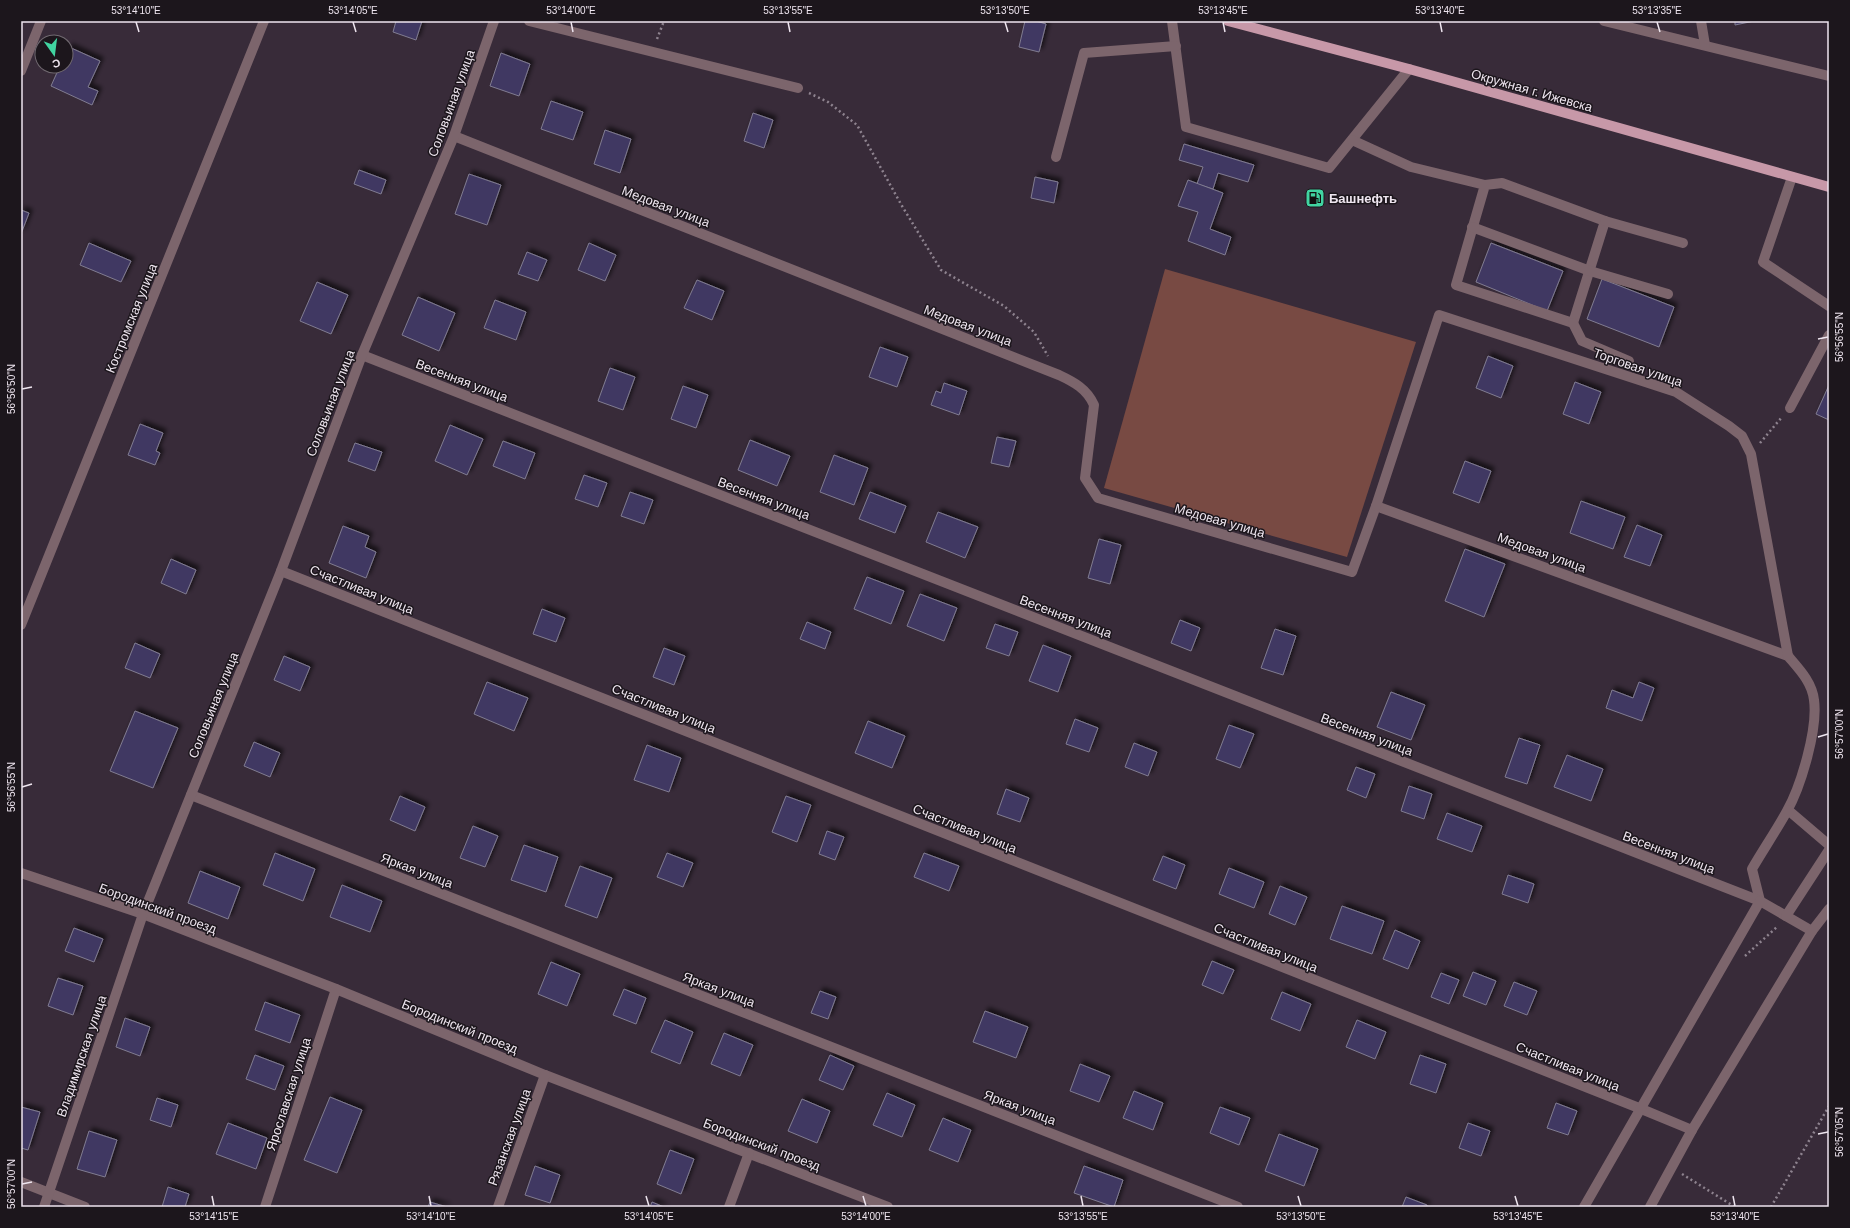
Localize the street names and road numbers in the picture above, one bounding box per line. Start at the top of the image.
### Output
street label: Соловьиная улица [425,47,478,159]
street label: Окружная г. Ижевска [1470,66,1595,115]
street label: Медовая улица [620,183,713,230]
street label: Костромская улица [103,261,161,375]
street label: Медовая улица [922,302,1015,349]
street label: Торговая улица [1591,345,1685,390]
street label: Соловьиная улица [303,347,358,459]
street label: Весенняя улица [414,356,511,405]
street label: Весенняя улица [716,474,813,523]
street label: Медовая улица [1173,500,1267,541]
street label: Медовая улица [1496,529,1589,576]
street label: Счастливая улица [308,562,417,617]
street label: Весенняя улица [1018,592,1115,641]
street label: Соловьиная улица [185,649,242,760]
street label: Счастливая улица [610,681,719,736]
street label: Весенняя улица [1319,710,1416,759]
street label: Счастливая улица [911,801,1020,856]
street label: Весенняя улица [1621,828,1718,877]
street label: Яркая улица [379,850,456,891]
street label: Бородинский проезд [97,880,219,937]
street label: Счастливая улица [1212,920,1321,975]
street label: Яркая улица [681,969,758,1010]
street label: Владимирская улица [54,993,110,1119]
street label: Бородинский проезд [400,996,520,1057]
street label: Ярославская улица [263,1035,314,1153]
street label: Счастливая улица [1514,1039,1623,1094]
street label: Рязанская улица [485,1086,534,1188]
street label: Яркая улица [982,1087,1059,1128]
street label: Бородинский проезд [701,1115,823,1174]

